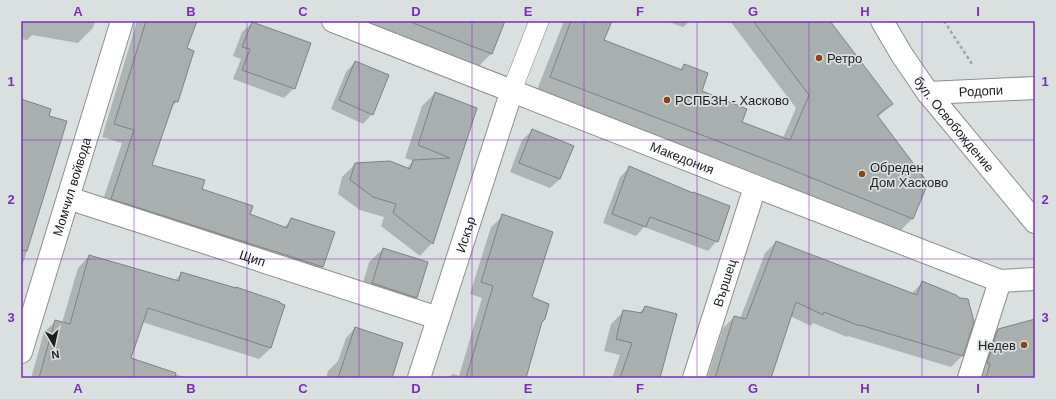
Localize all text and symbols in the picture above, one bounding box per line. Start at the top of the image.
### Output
text: A [73,4,83,19]
text: B [186,4,196,19]
text: C [298,4,308,19]
text: D [411,4,421,19]
text: E [524,4,533,19]
text: F [636,4,644,19]
text: G [748,4,758,19]
text: H [860,4,870,19]
text: I [976,4,980,19]
place label: Ретро [827,51,862,66]
marker: Ретро [814,53,824,63]
text: 1 [7,74,15,89]
street label: бул. Освобождение [911,74,997,175]
text: 1 [1041,74,1049,89]
street label: Родопи [959,83,1003,100]
place label: РСПБЗН - Хасково [675,93,789,108]
marker: РСПБЗН - Хасково [662,95,672,105]
street label: Момчил войвода [50,135,94,238]
street label: Македония [648,139,716,177]
place label: Обреден Дом Хасково [870,160,948,190]
marker: Обреден Дом Хасково [857,169,867,179]
text: 2 [7,192,15,207]
text: 2 [1041,192,1049,207]
street label: Искър [453,215,479,254]
street label: Щип [237,247,267,270]
street label: Вършец [710,257,740,309]
text: 3 [7,310,15,325]
text: 3 [1041,310,1049,325]
north arrow [34,325,74,365]
place label: Недев [978,338,1016,353]
marker: Недев [1019,340,1029,350]
text: N [51,348,60,361]
text: A [73,381,83,396]
text: B [186,381,196,396]
text: C [298,381,308,396]
text: D [411,381,421,396]
text: E [524,381,533,396]
text: F [636,381,644,396]
text: G [748,381,758,396]
text: H [860,381,870,396]
text: I [976,381,980,396]

